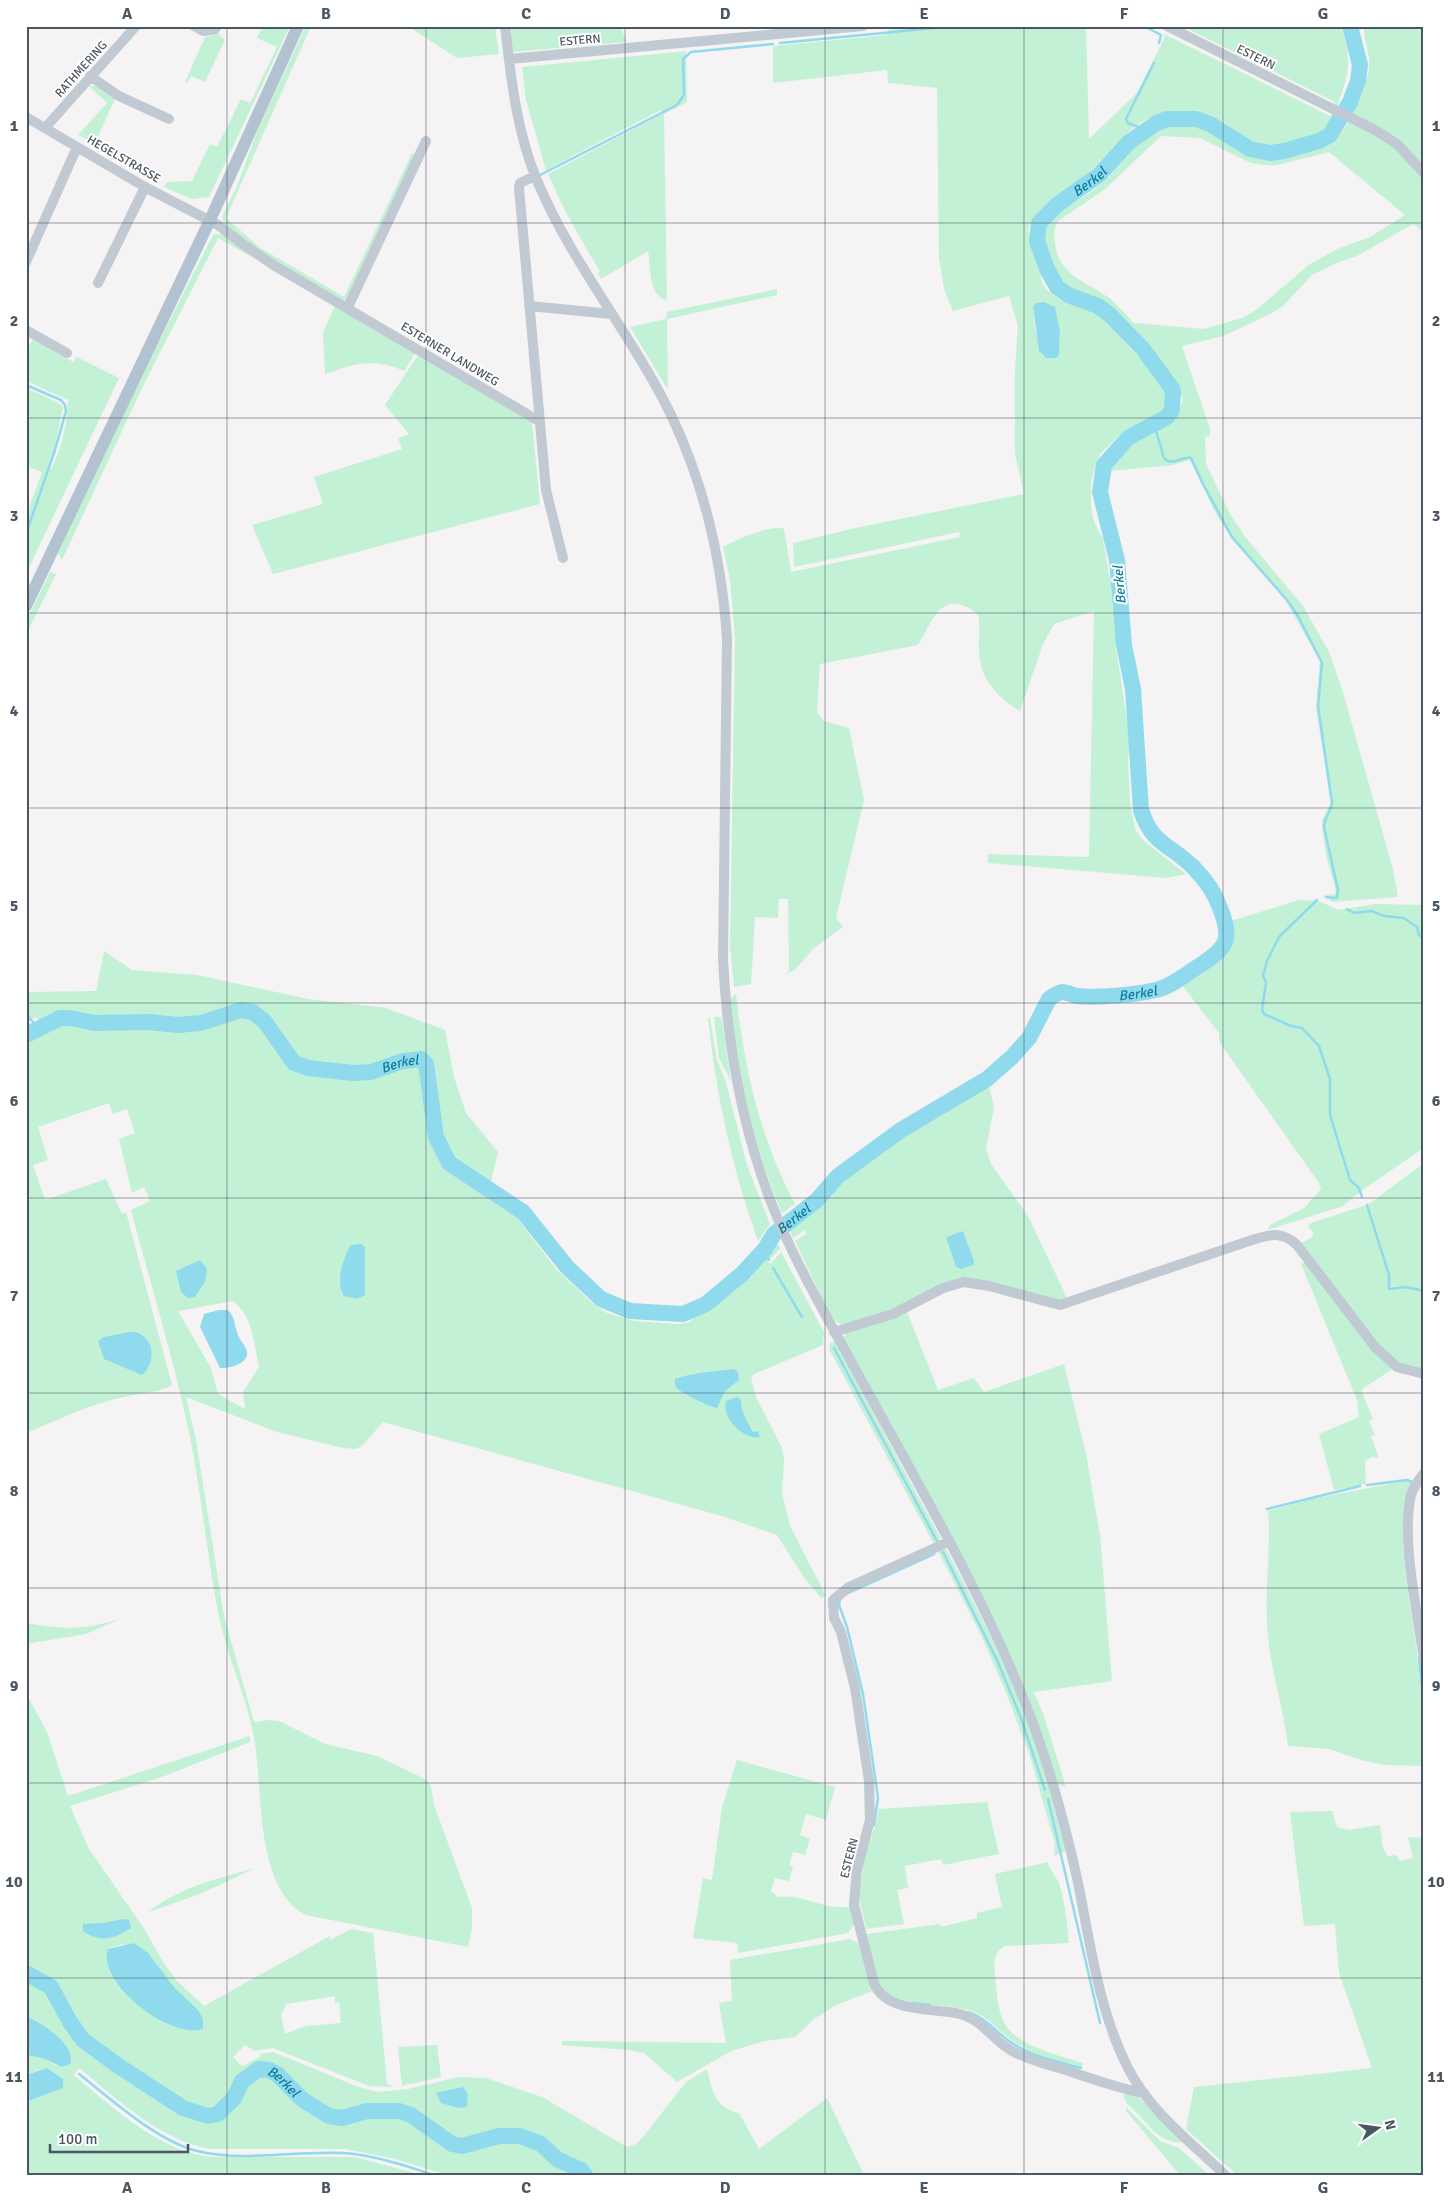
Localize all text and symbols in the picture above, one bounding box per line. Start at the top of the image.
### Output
text: A [122,4,133,24]
text: B [321,4,331,24]
text: C [521,4,531,24]
text: D [720,4,731,24]
text: E [919,4,929,24]
text: F [1120,4,1129,24]
text: G [1318,4,1328,24]
street label: ESTERN [559,31,601,50]
street label: RATHMERING [52,38,111,101]
street label: ESTERN [1234,42,1278,73]
text: 1 [10,116,19,136]
text: 1 [1432,116,1441,136]
street label: HEGELSTRASSE [84,132,163,187]
water label: Berkel [1069,163,1111,200]
text: 2 [10,311,18,331]
text: 2 [1432,311,1440,331]
street label: ESTERNER LANDWEG [398,319,502,390]
text: 3 [10,506,18,526]
text: 3 [1432,506,1440,526]
water label: Berkel [1109,564,1130,605]
text: 4 [10,701,19,721]
text: 4 [1432,701,1441,721]
text: 5 [10,896,18,916]
text: 5 [1432,896,1440,916]
water label: Berkel [1118,982,1159,1004]
water label: Berkel [379,1051,420,1077]
text: 6 [10,1091,19,1111]
text: 6 [1432,1091,1441,1111]
water label: Berkel [773,1200,815,1238]
text: 7 [10,1286,19,1306]
text: 7 [1432,1286,1441,1306]
text: 8 [10,1481,19,1501]
text: 8 [1432,1481,1441,1501]
text: 9 [10,1676,19,1696]
text: 9 [1432,1676,1441,1696]
street label: ESTERN [837,1836,862,1880]
text: 10 [5,1872,23,1892]
text: 10 [1427,1872,1445,1892]
water label: Berkel [264,2063,304,2101]
text: 11 [5,2067,23,2087]
text: 11 [1427,2067,1445,2087]
north arrow [1352,2104,1402,2154]
text: N [1381,2118,1400,2132]
scale bar [50,2121,188,2153]
text: 100 m [58,2130,98,2148]
text: A [122,2178,133,2198]
text: B [321,2178,331,2198]
text: C [521,2178,531,2198]
text: D [720,2178,731,2198]
text: E [919,2178,929,2198]
text: F [1120,2178,1129,2198]
text: G [1318,2178,1328,2198]

